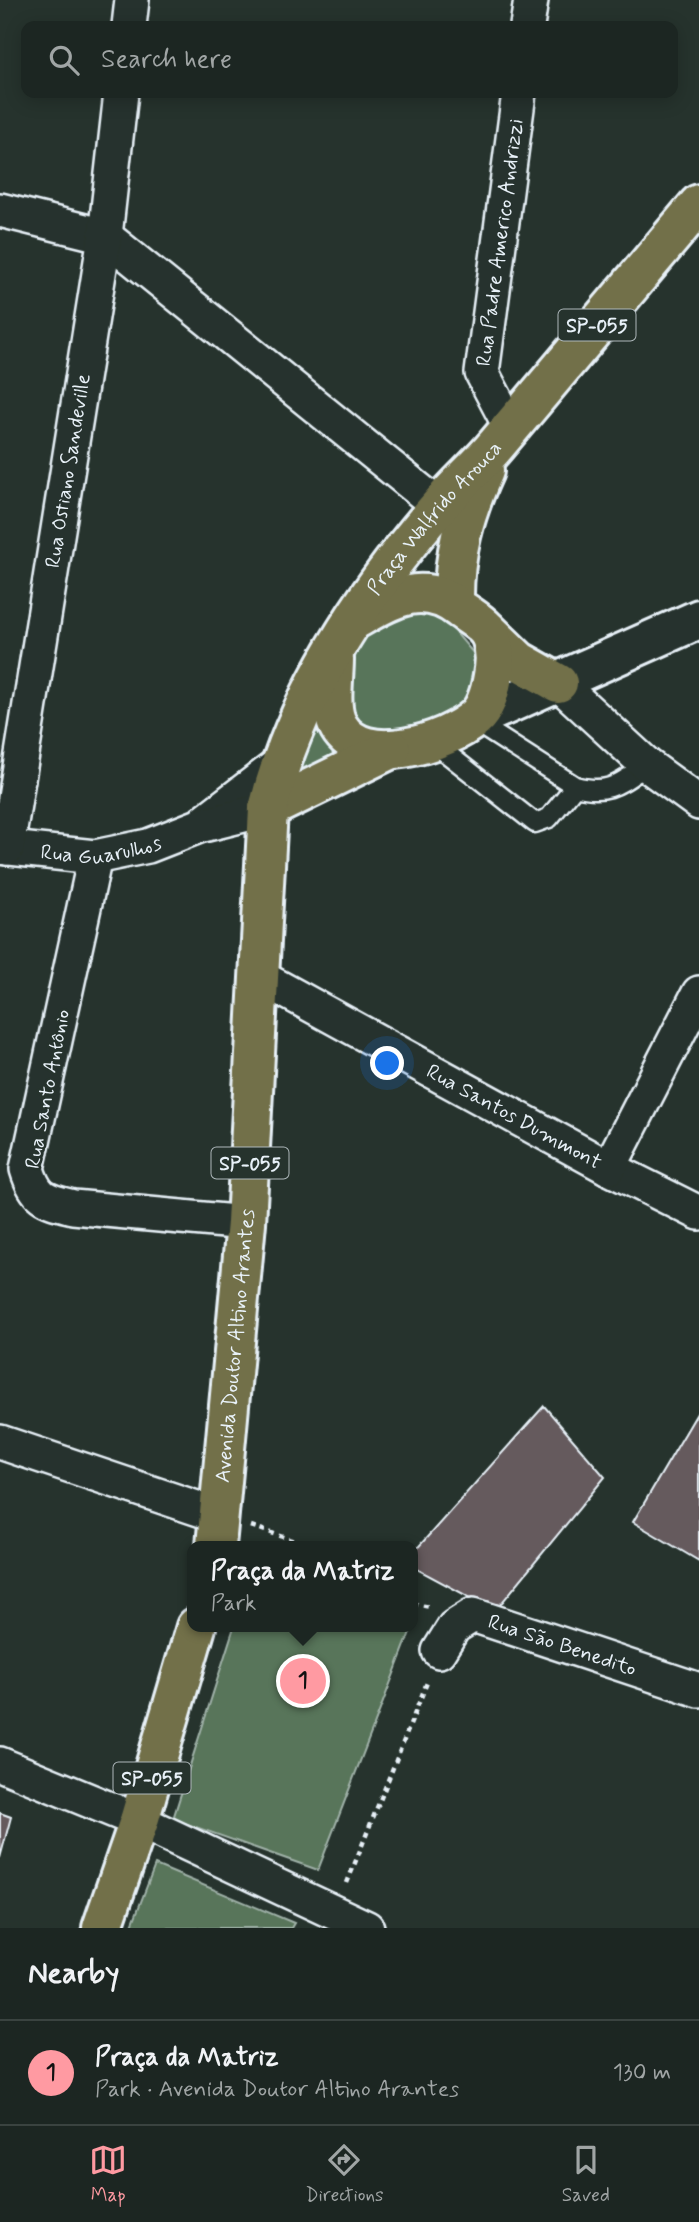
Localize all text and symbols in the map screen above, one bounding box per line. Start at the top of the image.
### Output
search box [21,21,678,98]
icon: search [45,41,83,79]
text: Search here [101,43,232,77]
street label: Rua Padre Americo Andrizzi [470,117,530,368]
road number: SP-055 [558,310,636,340]
street label: Rua Ostiano Sandeville [39,372,98,570]
street label: Praça Walfrido Arouca [361,435,509,601]
street label: Rua Guarulhos [39,829,166,872]
street label: Rua Santo Antônio [19,1007,77,1171]
your location [370,1046,404,1080]
street label: Rua Santos Dummont [421,1058,607,1176]
road number: SP-055 [212,1148,288,1178]
street label: Avenida Doutor Altino Arantes [209,1208,262,1484]
popup [187,1541,418,1632]
text: Praça da Matriz [211,1555,394,1589]
text: Park [211,1589,257,1619]
street label: Rua São Benedito [484,1608,640,1683]
pin: 1 [280,1655,326,1707]
road number: SP-055 [114,1762,190,1794]
text: Nearby [28,1954,119,1993]
text: Praça da Matriz [95,2041,278,2075]
text: 1 [46,2058,56,2088]
text: 130 m [613,2058,671,2088]
text: Park · Avenida Doutor Altino Arantes [95,2075,459,2105]
tab: Map [89,2141,127,2208]
tab: Directions [305,2141,384,2208]
tab: Saved [562,2141,610,2208]

